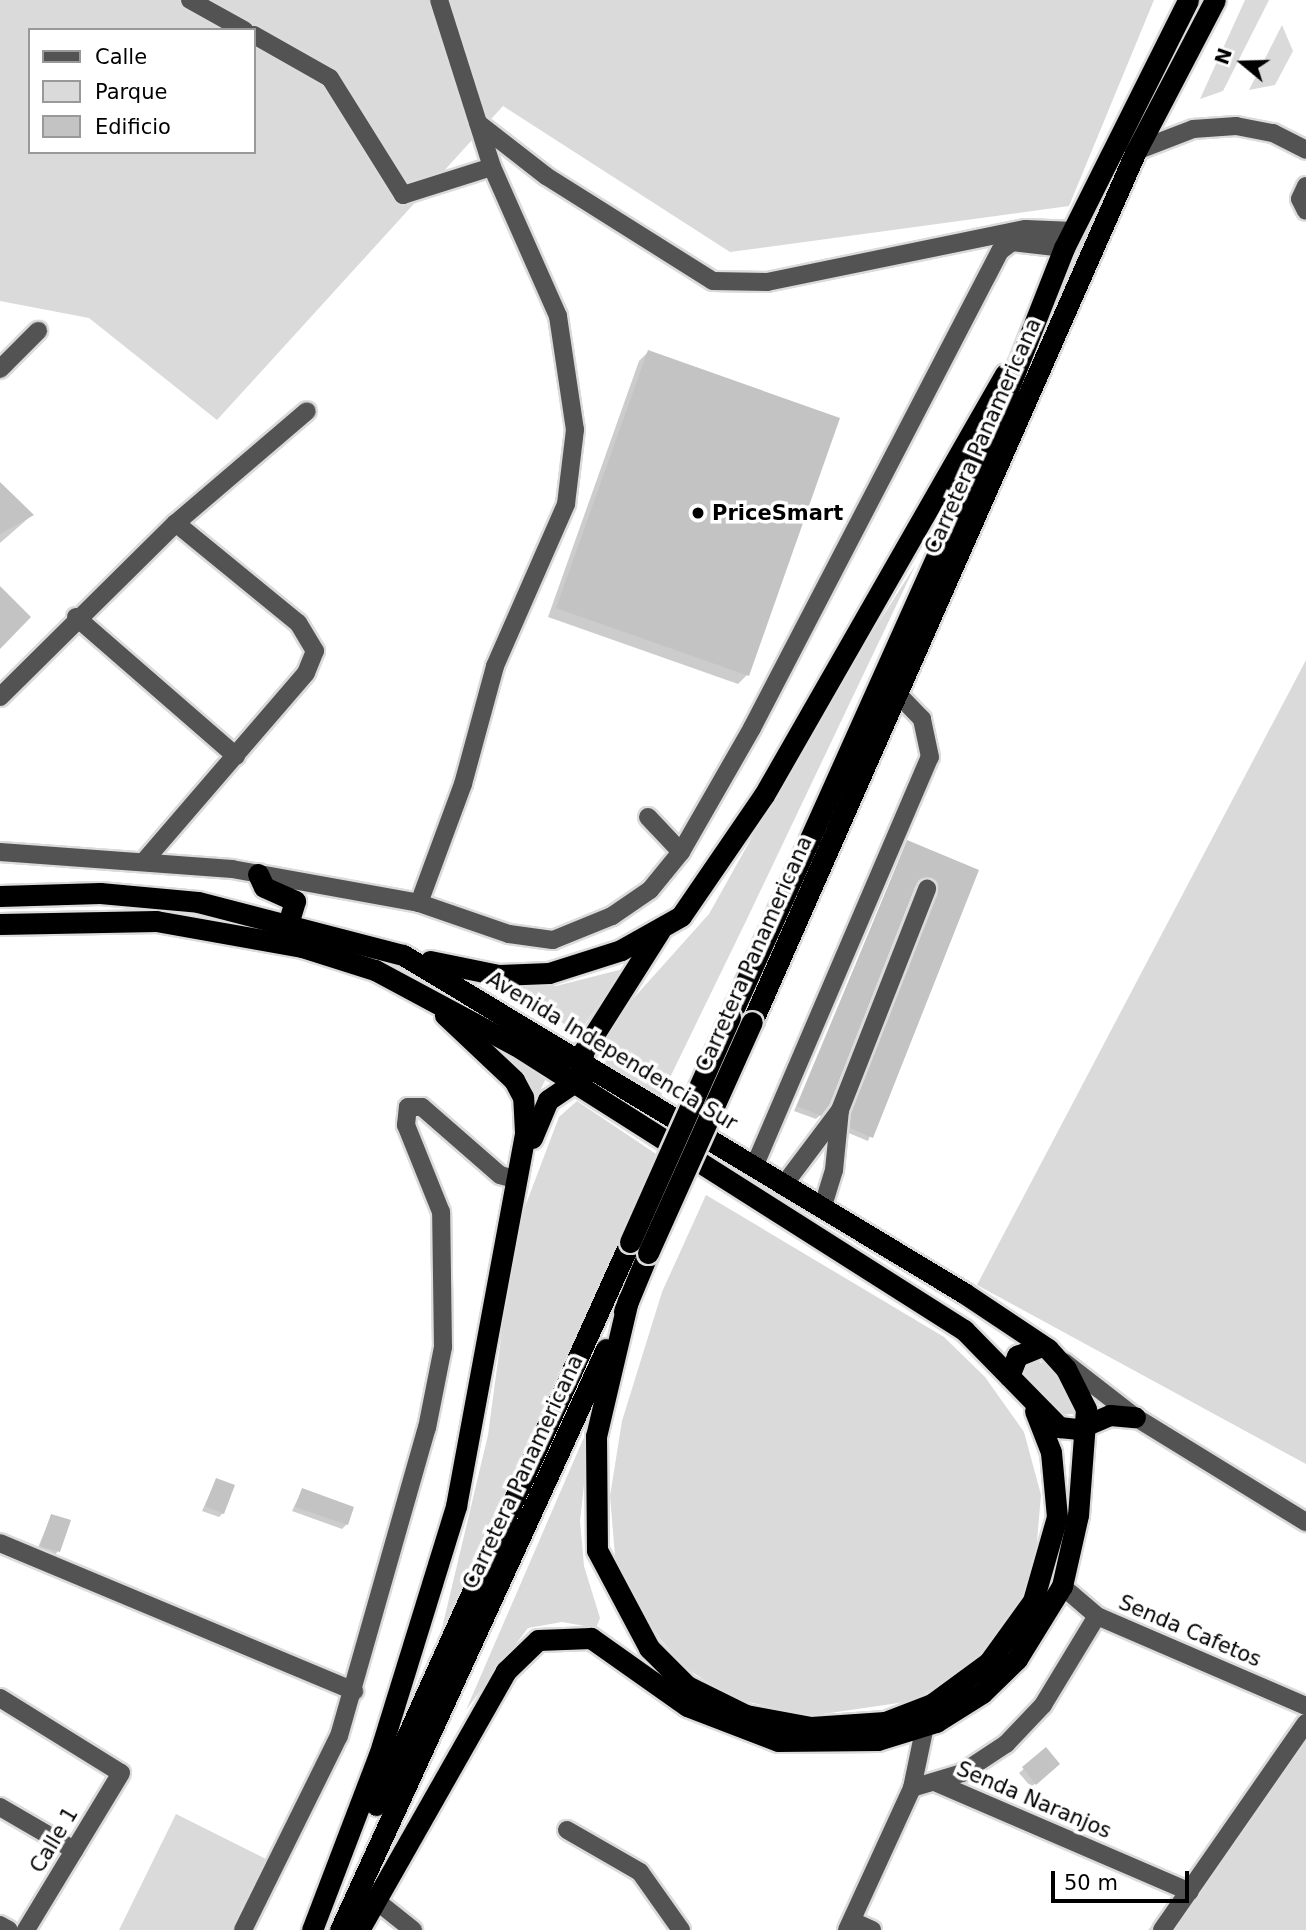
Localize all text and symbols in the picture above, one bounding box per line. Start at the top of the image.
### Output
legend [28,28,256,154]
north arrow [1208,28,1278,98]
text: Calle [95,45,147,69]
text: N [1210,45,1236,67]
text: Parque [95,80,167,104]
text: Edificio [95,115,171,139]
street label: Carretera Panamericana [920,314,1046,558]
place label: PriceSmart [712,500,843,526]
marker: PriceSmart [690,505,706,521]
street label: Carretera Panamericana [691,832,817,1076]
street label: Avenida Independencia Sur [482,966,742,1136]
street label: Carretera Panamericana [458,1351,588,1593]
street label: Senda Cafetos [1115,1590,1265,1672]
street label: Senda Naranjos [953,1756,1115,1844]
street label: Calle 1 [25,1803,83,1877]
scale bar [1054,1856,1192,1900]
text: 50 m [1064,1871,1118,1895]

